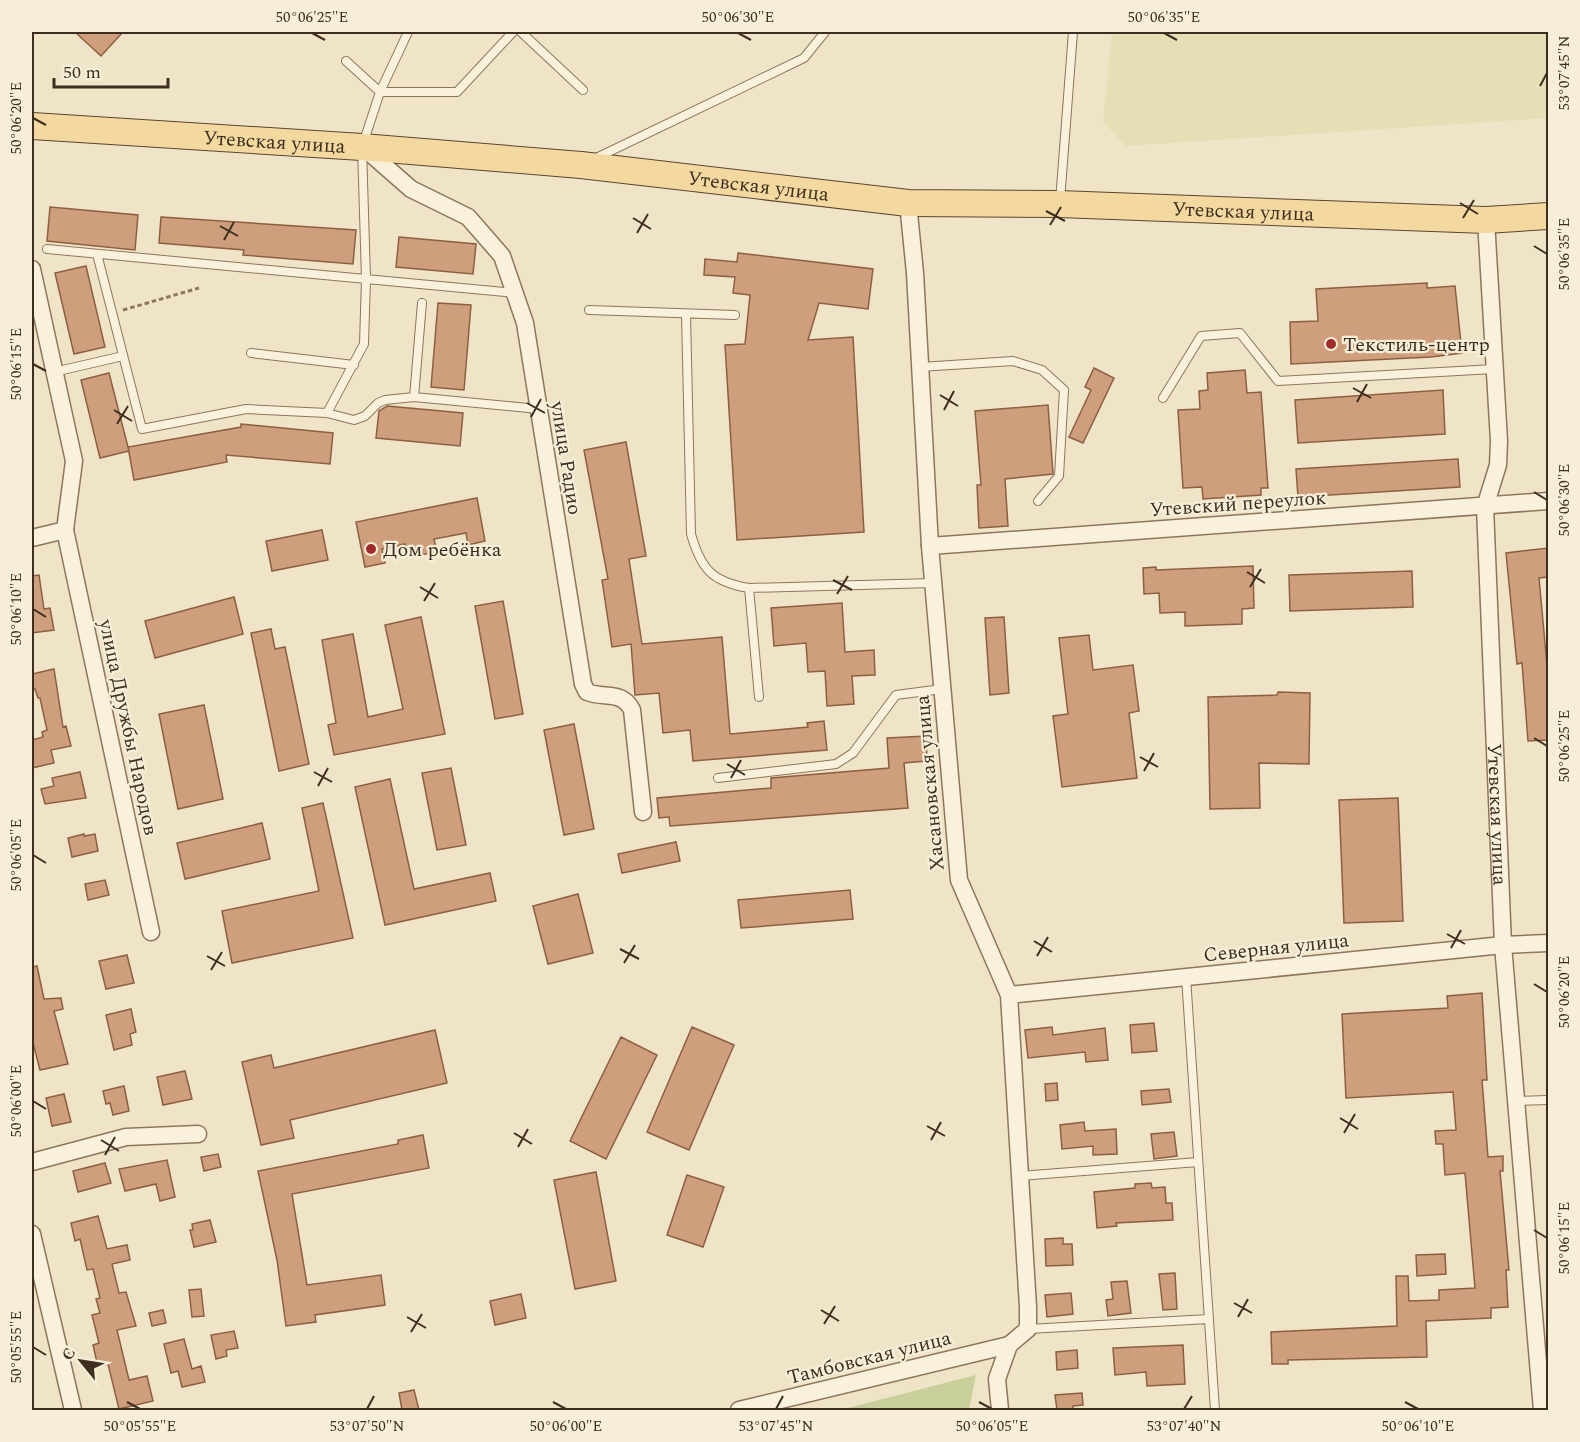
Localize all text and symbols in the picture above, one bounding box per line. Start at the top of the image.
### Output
text: 50°06'25"E [276,6,348,29]
text: 50°06'30"E [702,6,774,29]
text: 50°06'35"E [1128,6,1200,29]
text: 53°07'45"N [1553,35,1576,111]
scale bar [54,51,168,89]
text: 50 m [63,59,101,86]
text: 50°06'20"E [5,82,28,154]
street label: Утевская улица [203,123,347,162]
street label: Утевская улица [686,164,831,210]
street label: Утевская улица [1172,194,1315,230]
text: 50°06'35"E [1553,218,1576,290]
text: 50°06'15"E [5,328,28,400]
place label: Текстиль-центр [1343,330,1490,360]
marker: Текстиль-центр [1324,337,1338,351]
street label: улица Радио [542,398,590,517]
text: 50°06'30"E [1553,464,1576,536]
street label: Утевский переулок [1149,483,1327,525]
place label: Дом ребёнка [383,535,502,565]
marker: Дом ребёнка [364,542,378,556]
text: 50°06'10"E [5,573,28,645]
street label: улица Дружбы Народов [90,616,166,838]
street label: Хасановская улица [907,694,953,872]
text: 50°06'25"E [1553,710,1576,782]
street label: Утевская улица [1479,743,1515,886]
text: 50°06'05"E [5,819,28,891]
street label: Северная улица [1202,925,1351,971]
text: 50°06'20"E [1553,956,1576,1028]
text: 50°06'00"E [5,1065,28,1137]
text: 50°06'15"E [1553,1202,1576,1274]
text: 50°05'55"E [5,1311,28,1383]
street label: Тамбовская улица [784,1323,955,1393]
north arrow [51,1331,111,1391]
text: С [56,1343,82,1365]
text: 50°05'55"E [104,1415,176,1438]
text: 53°07'50"N [330,1415,405,1438]
text: 50°06'00"E [530,1415,602,1438]
text: 53°07'45"N [739,1415,814,1438]
text: 50°06'05"E [956,1415,1028,1438]
text: 53°07'40"N [1147,1415,1222,1438]
text: 50°06'10"E [1382,1415,1454,1438]

